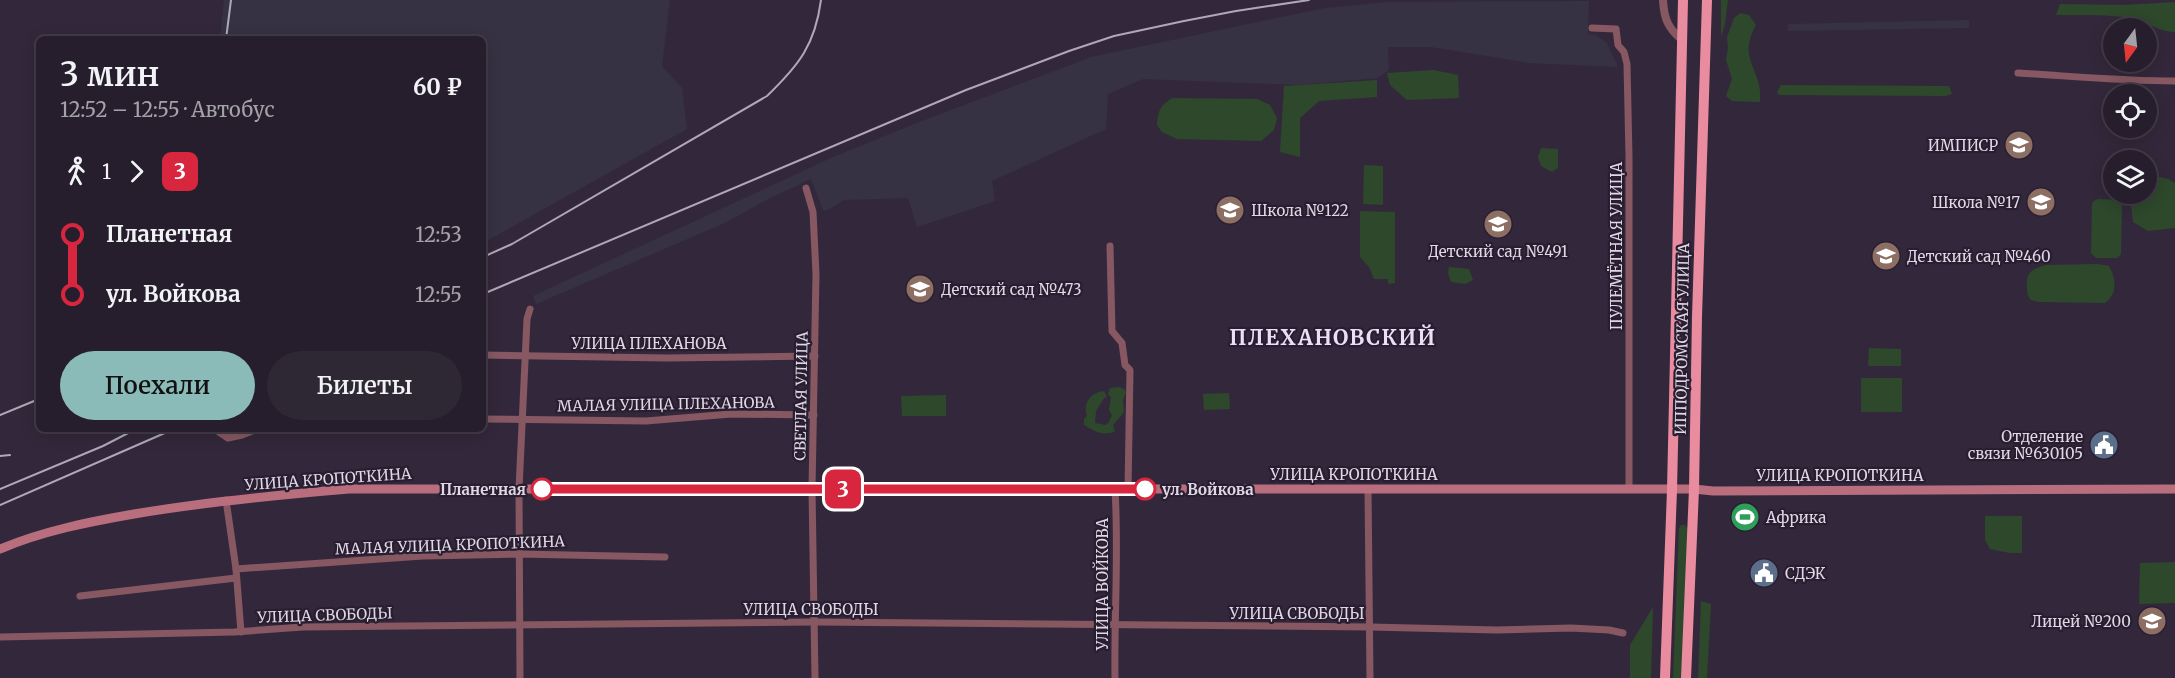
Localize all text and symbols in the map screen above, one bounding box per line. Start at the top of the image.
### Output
north arrow [2103,18,2157,72]
map controls [2103,18,2157,204]
text: 3 мин [60,54,160,95]
text: 60 ₽ [413,73,462,101]
button: locate [2103,84,2157,138]
text: 12:52 – 12:55 · Автобус [60,97,275,122]
school or university icon: ИМПИСР [2003,129,2035,161]
place label: ИМПИСР [1928,136,1998,155]
button: layers [2103,150,2157,204]
icon: walk [60,155,93,188]
icon: forward [120,155,153,188]
text: 3 [174,158,186,185]
text: 1 [102,159,111,184]
street label: ПУЛЕМЁТНАЯ УЛИЦА [1607,161,1626,330]
school or university icon: Школа №17 [2025,186,2057,218]
place label: Школа №17 [1932,193,2020,212]
school or university icon: Школа №122 [1214,194,1246,226]
place label: Школа №122 [1251,201,1349,220]
school or university icon: Детский сад №491 [1482,208,1514,240]
text: Планетная [106,220,232,248]
text: 12:53 [415,222,462,247]
school or university icon: Детский сад №460 [1870,240,1902,272]
place label: Детский сад №491 [1428,242,1568,261]
street label: ИППОДРОМСКАЯ УЛИЦА [1671,243,1693,435]
place label: Детский сад №460 [1907,247,2051,266]
school or university icon: Детский сад №473 [904,273,936,305]
text: ул. Войкова [106,280,241,308]
place label: Детский сад №473 [941,280,1082,299]
text: 12:55 [415,282,462,307]
district label: ПЛЕХАНОВСКИЙ [1229,324,1437,351]
street label: СВЕТЛАЯ УЛИЦА [790,331,812,461]
street label: УЛИЦА ПЛЕХАНОВА [570,334,727,353]
button: Поехали [60,351,255,420]
button: Билеты [267,351,462,420]
street label: МАЛАЯ УЛИЦА ПЛЕХАНОВА [557,393,775,415]
place label: Отделение связи №630105 [1968,427,2083,463]
public building icon: Отделение связи №630105 [2088,429,2120,461]
street label: УЛИЦА КРОПОТКИНА [243,464,413,494]
street label: УЛИЦА КРОПОТКИНА [1269,465,1438,484]
street label: УЛИЦА КРОПОТКИНА [1755,466,1924,485]
line badge: 3 [824,470,862,508]
text: 3 [837,476,849,503]
marker: Планетная [531,478,553,500]
marker: ул. Войкова [1134,478,1156,500]
place label: Планетная [440,480,526,499]
place label: ул. Войкова [1162,480,1254,499]
sports icon: Африка [1729,501,1761,533]
place label: Африка [1765,508,1826,527]
street label: УЛИЦА ВОЙКОВА [1092,517,1112,651]
street label: МАЛАЯ УЛИЦА КРОПОТКИНА [335,531,566,559]
public building icon: СДЭК [1748,557,1780,589]
place label: СДЭК [1785,564,1826,583]
street label: УЛИЦА СВОБОДЫ [742,600,879,619]
street label: УЛИЦА СВОБОДЫ [256,603,393,627]
street label: УЛИЦА СВОБОДЫ [1228,604,1365,623]
school or university icon: Лицей №200 [2136,605,2168,637]
place label: Лицей №200 [2031,612,2131,631]

